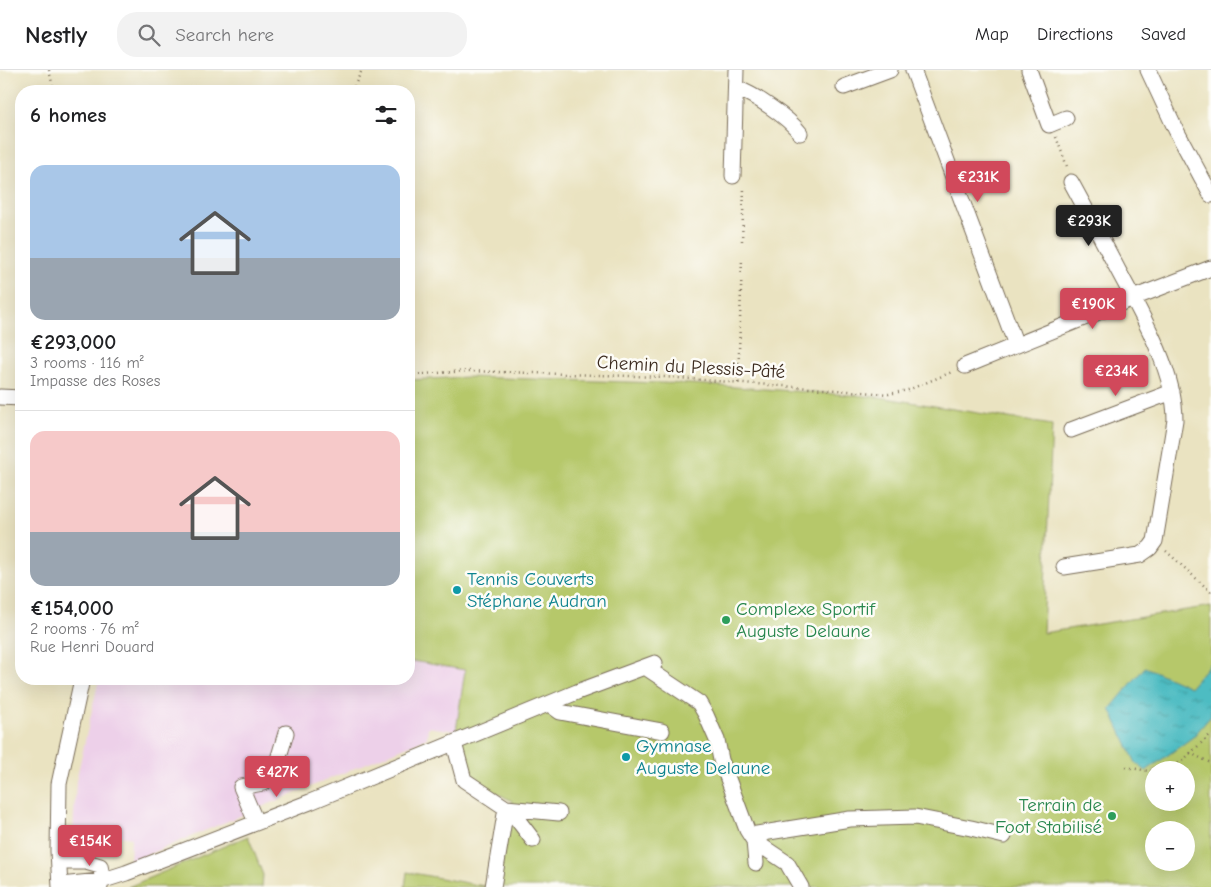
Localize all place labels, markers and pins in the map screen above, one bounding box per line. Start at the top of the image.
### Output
pin: €231K [943,160,1013,203]
pin: €293K [1054,204,1124,247]
pin: €190K [1058,288,1128,330]
pin: €234K [1081,354,1151,397]
place label: Tennis Couverts Stéphane Audran [467,568,607,612]
marker: Tennis Couverts Stéphane Audran [451,584,463,596]
place label: Complexe Sportif Auguste Delaune [736,598,877,642]
marker: Complexe Sportif Auguste Delaune [720,614,732,626]
place label: Gymnase Auguste Delaune [636,735,770,779]
marker: Gymnase Auguste Delaune [620,751,632,763]
pin: €427K [242,756,312,798]
place label: Terrain de Foot Stabilisé [995,794,1102,838]
marker: Terrain de Foot Stabilisé [1106,810,1118,822]
pin: €154K [55,824,125,867]

